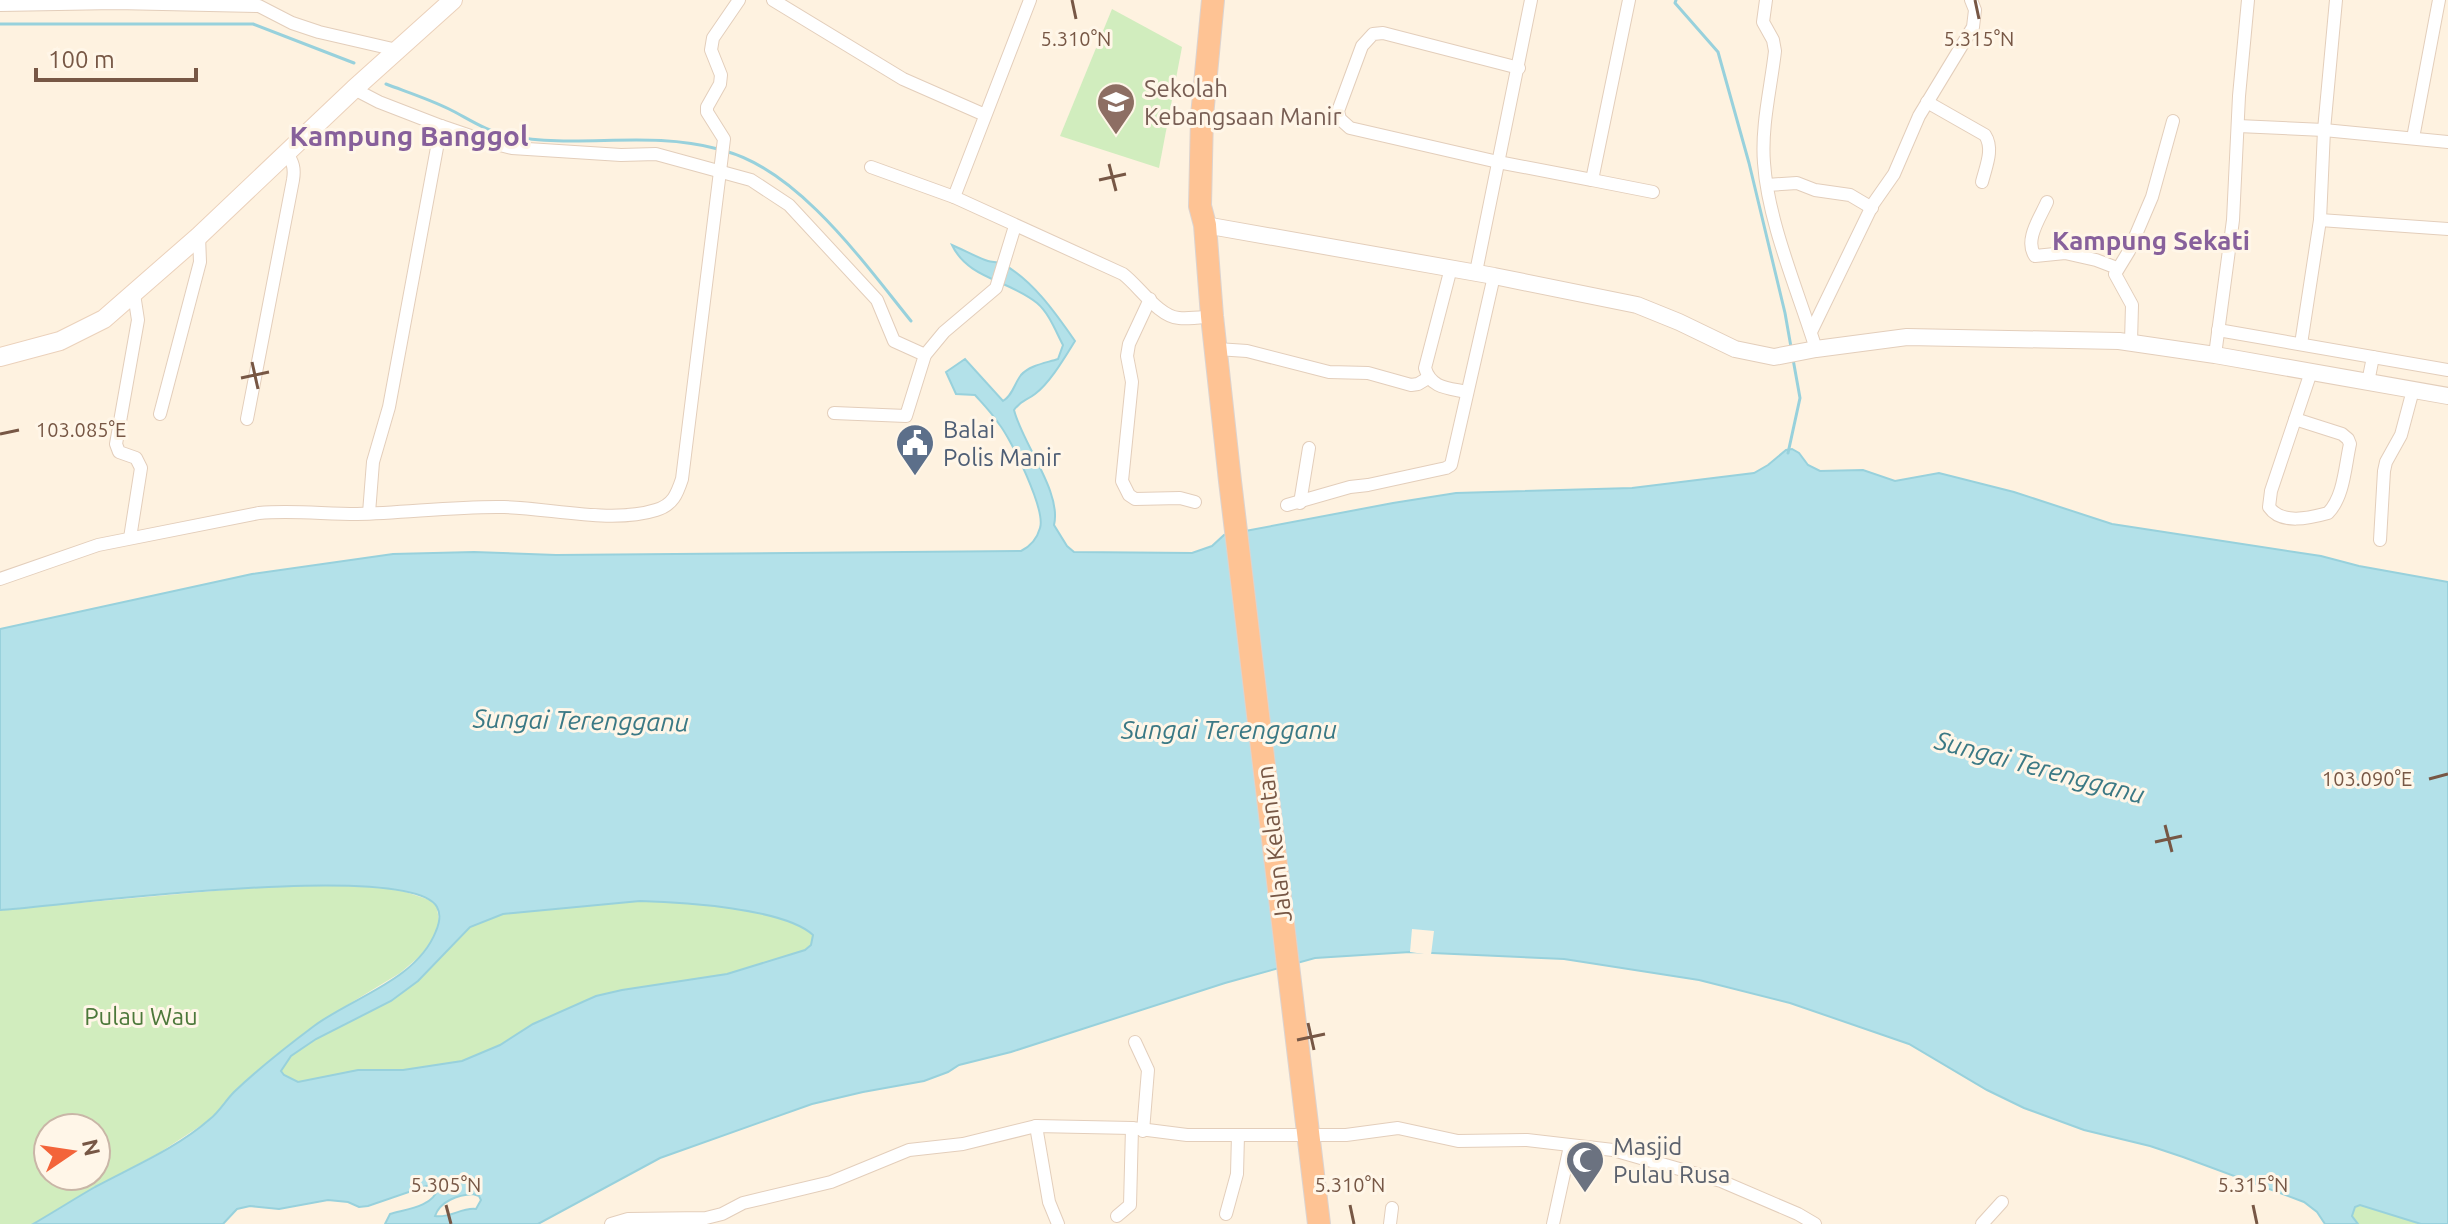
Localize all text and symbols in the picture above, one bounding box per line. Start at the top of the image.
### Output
text: 5.310°N [1041,27,1111,50]
text: 5.315°N [1944,27,2014,50]
scale bar [36,32,196,82]
text: 100 m [48,46,115,73]
place label: Sekolah Kebangsaan Manir [1144,75,1342,130]
school or university icon: Sekolah Kebangsaan Manir [1095,81,1137,136]
district label: Kampung Banggol [290,120,528,151]
district label: Kampung Sekati [2052,226,2250,255]
place label: Balai Polis Manir [943,416,1061,471]
text: 103.085°E [36,418,126,441]
public building icon: Balai Polis Manir [894,422,936,477]
water label: Sungai Terengganu [472,704,689,736]
water label: Sungai Terengganu [1120,715,1337,744]
water label: Sungai Terengganu [1931,725,2148,809]
street label: Jalan Kelantan [1251,764,1297,924]
text: 103.090°E [2322,767,2412,790]
park label: Pulau Wau [84,1003,198,1030]
north arrow [32,1112,112,1192]
place label: Masjid Pulau Rusa [1613,1133,1730,1188]
text: N [78,1137,106,1158]
mosque icon: Masjid Pulau Rusa [1564,1139,1606,1194]
text: 5.305°N [411,1173,481,1196]
text: 5.310°N [1315,1173,1385,1196]
text: 5.315°N [2218,1173,2288,1196]

